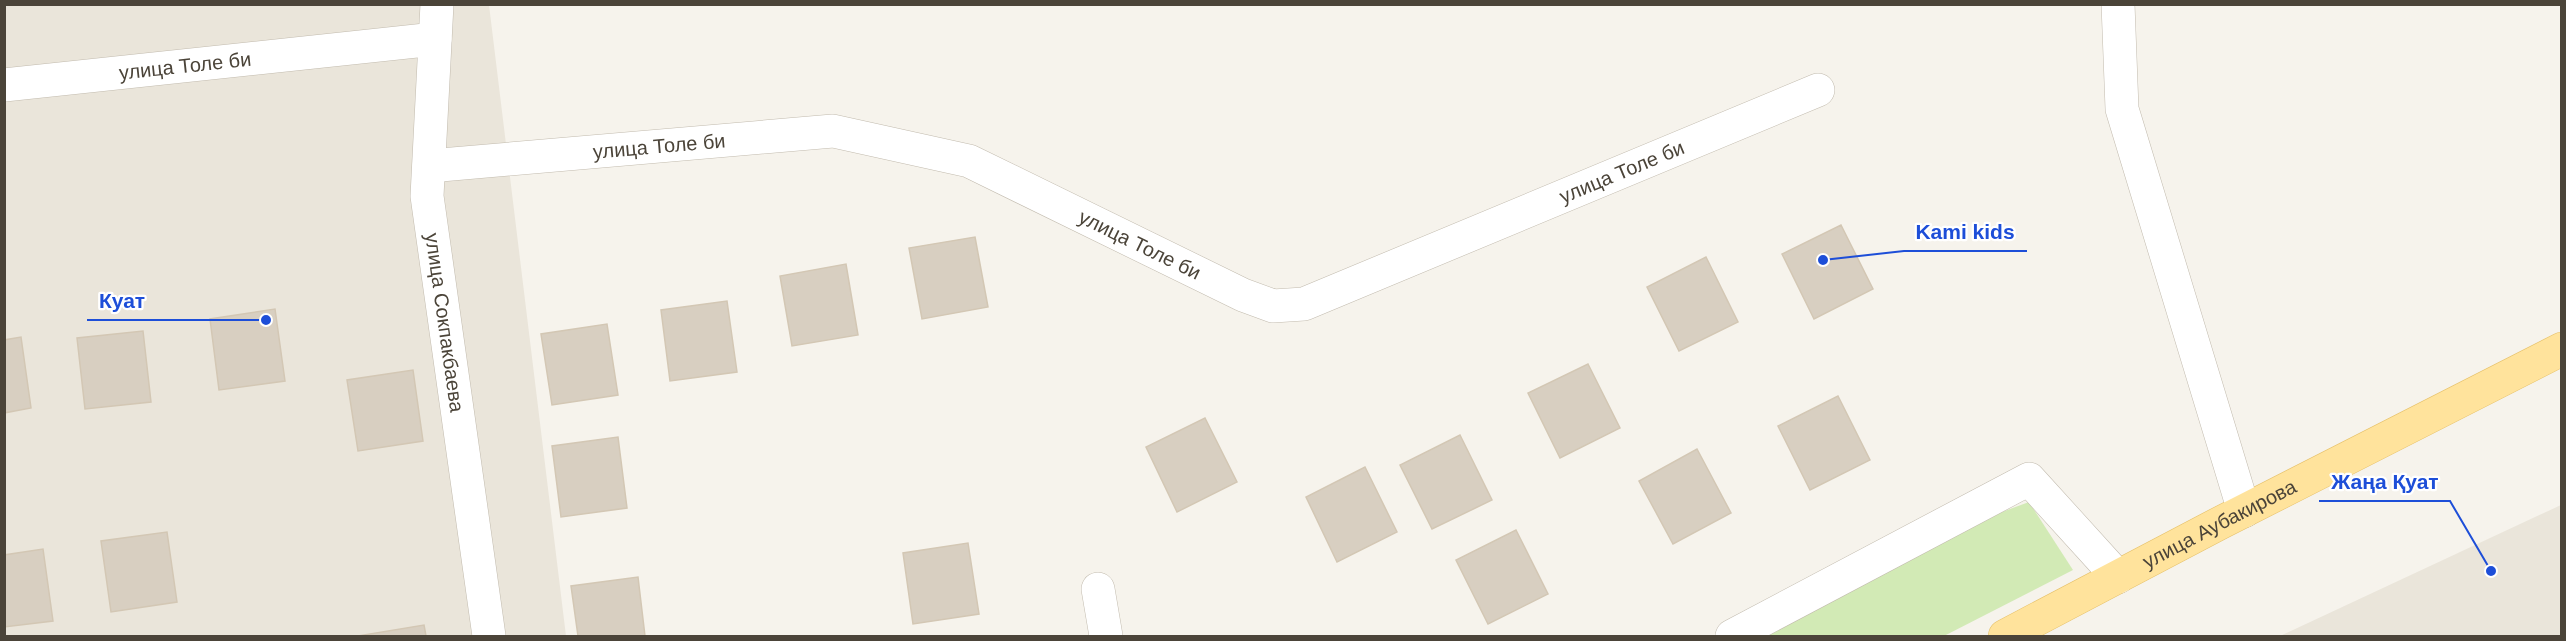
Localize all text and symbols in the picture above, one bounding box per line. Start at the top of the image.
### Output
street label: улица Толе би [118,48,252,84]
street label: улица Толе би [592,129,726,163]
street label: улица Толе би [1556,136,1687,207]
street label: улица Толе би [1075,205,1204,284]
callout: Kami kids [1904,212,2027,251]
text: Kami kids [1915,220,2015,243]
street label: улица Сокпакбаева [421,231,468,414]
callout: Куат [87,281,157,320]
text: Куат [99,289,145,312]
callout: Жаңа Қуат [2319,462,2450,501]
text: Жаңа Қуат [2330,470,2439,493]
street label: улица Аубакирова [2139,475,2301,573]

